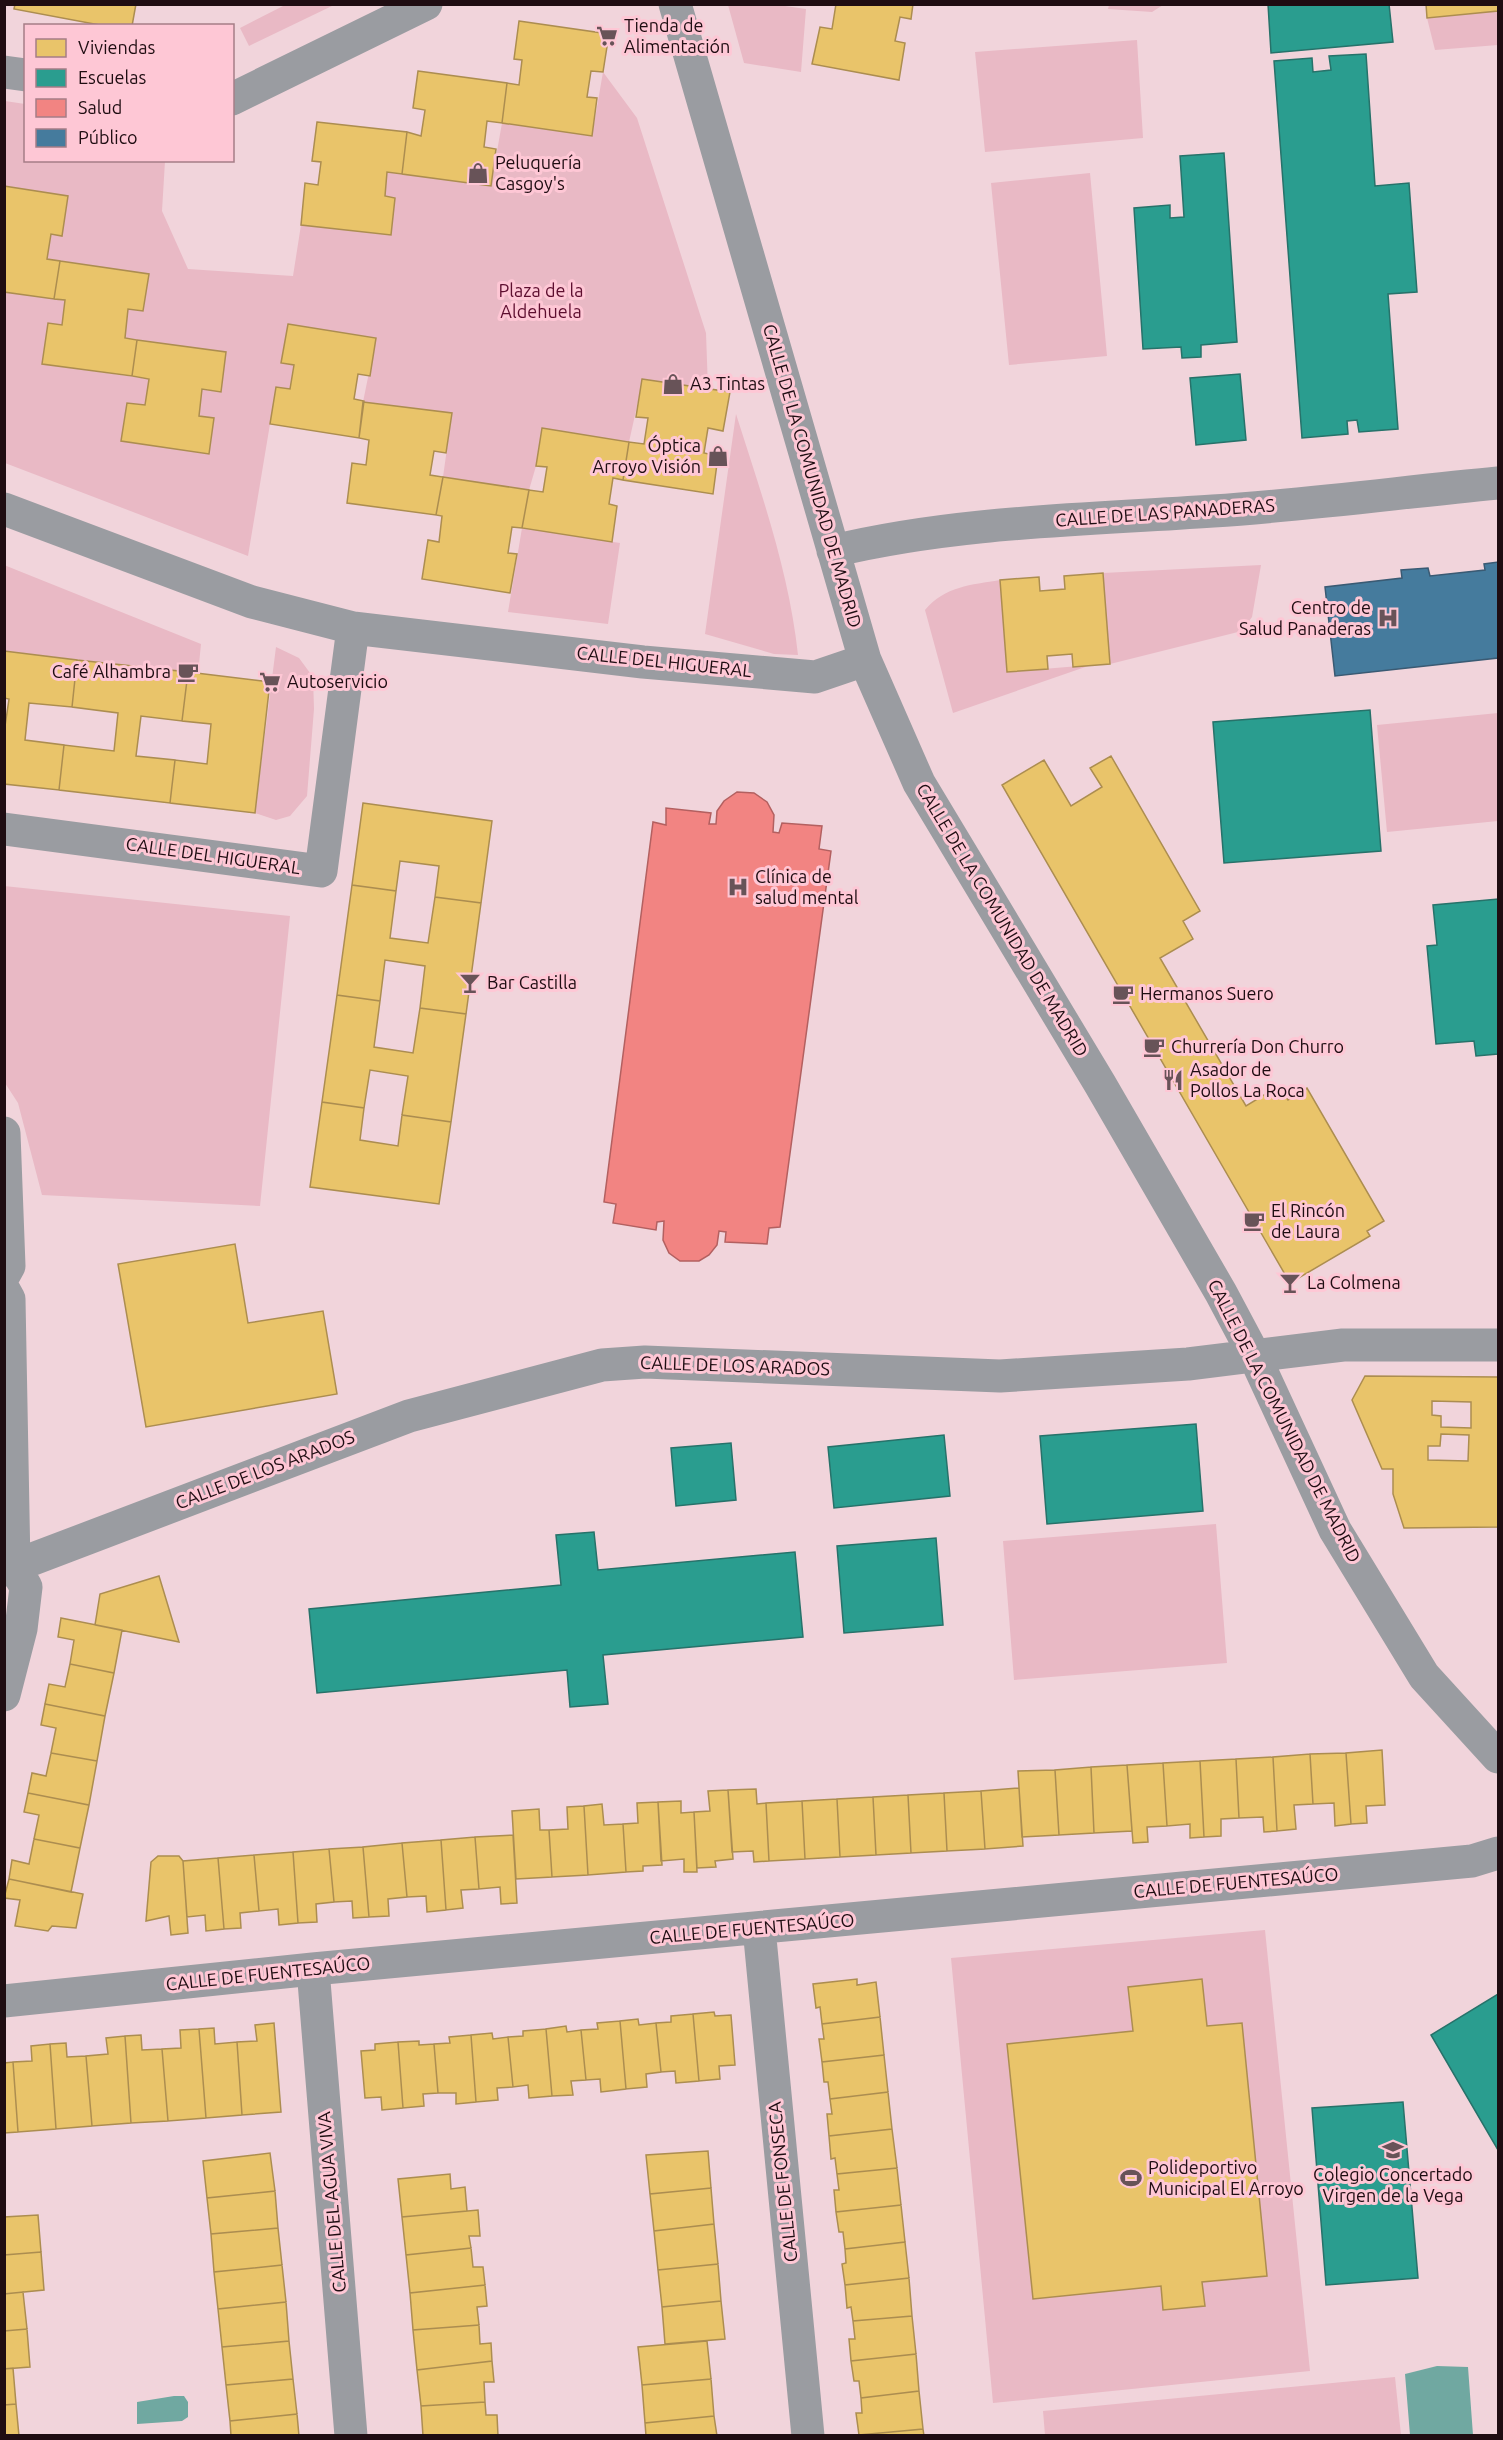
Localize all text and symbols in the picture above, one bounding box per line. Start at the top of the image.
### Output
place label: Tienda de Alimentación [624,15,730,56]
legend [24,24,234,162]
supermarket icon: Tienda de Alimentación [595,24,619,48]
text: Viviendas [78,37,155,57]
text: Escuelas [78,67,146,87]
text: Salud [78,97,122,117]
text: Público [78,127,138,147]
place label: Peluquería Casgoy's [495,152,582,193]
shop icon: Peluquería Casgoy's [466,161,490,185]
park label: Plaza de la Aldehuela [499,280,583,321]
street label: CALLE DE LA COMUNIDAD DE MADRID [760,322,866,630]
shop icon: A3 Tintas [661,372,685,396]
place label: A3 Tintas [690,373,765,393]
place label: Óptica Arroyo Visión [593,434,701,476]
shop icon: Óptica Arroyo Visión [706,444,730,468]
street label: CALLE DE LAS PANADERAS [1054,494,1275,530]
place label: Centro de Salud Panaderas [1239,597,1371,638]
hospital icon: Centro de Salud Panaderas [1376,606,1400,630]
street label: CALLE DEL HIGUERAL [576,642,753,680]
cafe icon: Café Alhambra [176,660,200,684]
place label: Café Alhambra [52,661,171,681]
supermarket icon: Autoservicio [258,670,282,694]
place label: Autoservicio [287,671,388,691]
street label: CALLE DE LA COMUNIDAD DE MADRID [913,779,1093,1060]
street label: CALLE DEL HIGUERAL [125,833,302,877]
place label: Clínica de salud mental [755,866,859,907]
hospital icon: Clínica de salud mental [726,875,750,899]
bar icon: Bar Castilla [458,971,482,995]
place label: Bar Castilla [487,972,577,992]
cafe icon: Hermanos Suero [1111,982,1135,1006]
place label: Hermanos Suero [1140,983,1274,1003]
cafe icon: Churrería Don Churro [1142,1035,1166,1059]
place label: Churrería Don Churro [1171,1036,1344,1056]
place label: Asador de Pollos La Roca [1190,1059,1305,1100]
restaurant icon: Asador de Pollos La Roca [1161,1068,1185,1092]
place label: El Rincón de Laura [1271,1200,1345,1241]
cafe icon: El Rincón de Laura [1242,1209,1266,1233]
bar icon: La Colmena [1278,1271,1302,1295]
place label: La Colmena [1307,1272,1401,1292]
street label: CALLE DE LA COMUNIDAD DE MADRID [1205,1276,1365,1565]
street label: CALLE DE LOS ARADOS [640,1352,830,1378]
street label: CALLE DE LOS ARADOS [172,1426,357,1512]
street label: CALLE DE FUENTESAÚCO [1133,1862,1339,1901]
street label: CALLE DE FUENTESAÚCO [649,1908,855,1947]
street label: CALLE DE FUENTESAÚCO [164,1951,371,1994]
street label: CALLE DE FONSECA [764,2101,800,2263]
street label: CALLE DEL AGUA VIVA [313,2110,349,2293]
school or university icon: Colegio Concertado Virgen de la Vega [1381,2138,1405,2162]
place label: Polideportivo Municipal El Arroyo [1148,2157,1304,2198]
place label: Colegio Concertado Virgen de la Vega [1313,2164,1473,2205]
sports icon: Polideportivo Municipal El Arroyo [1119,2166,1143,2190]

